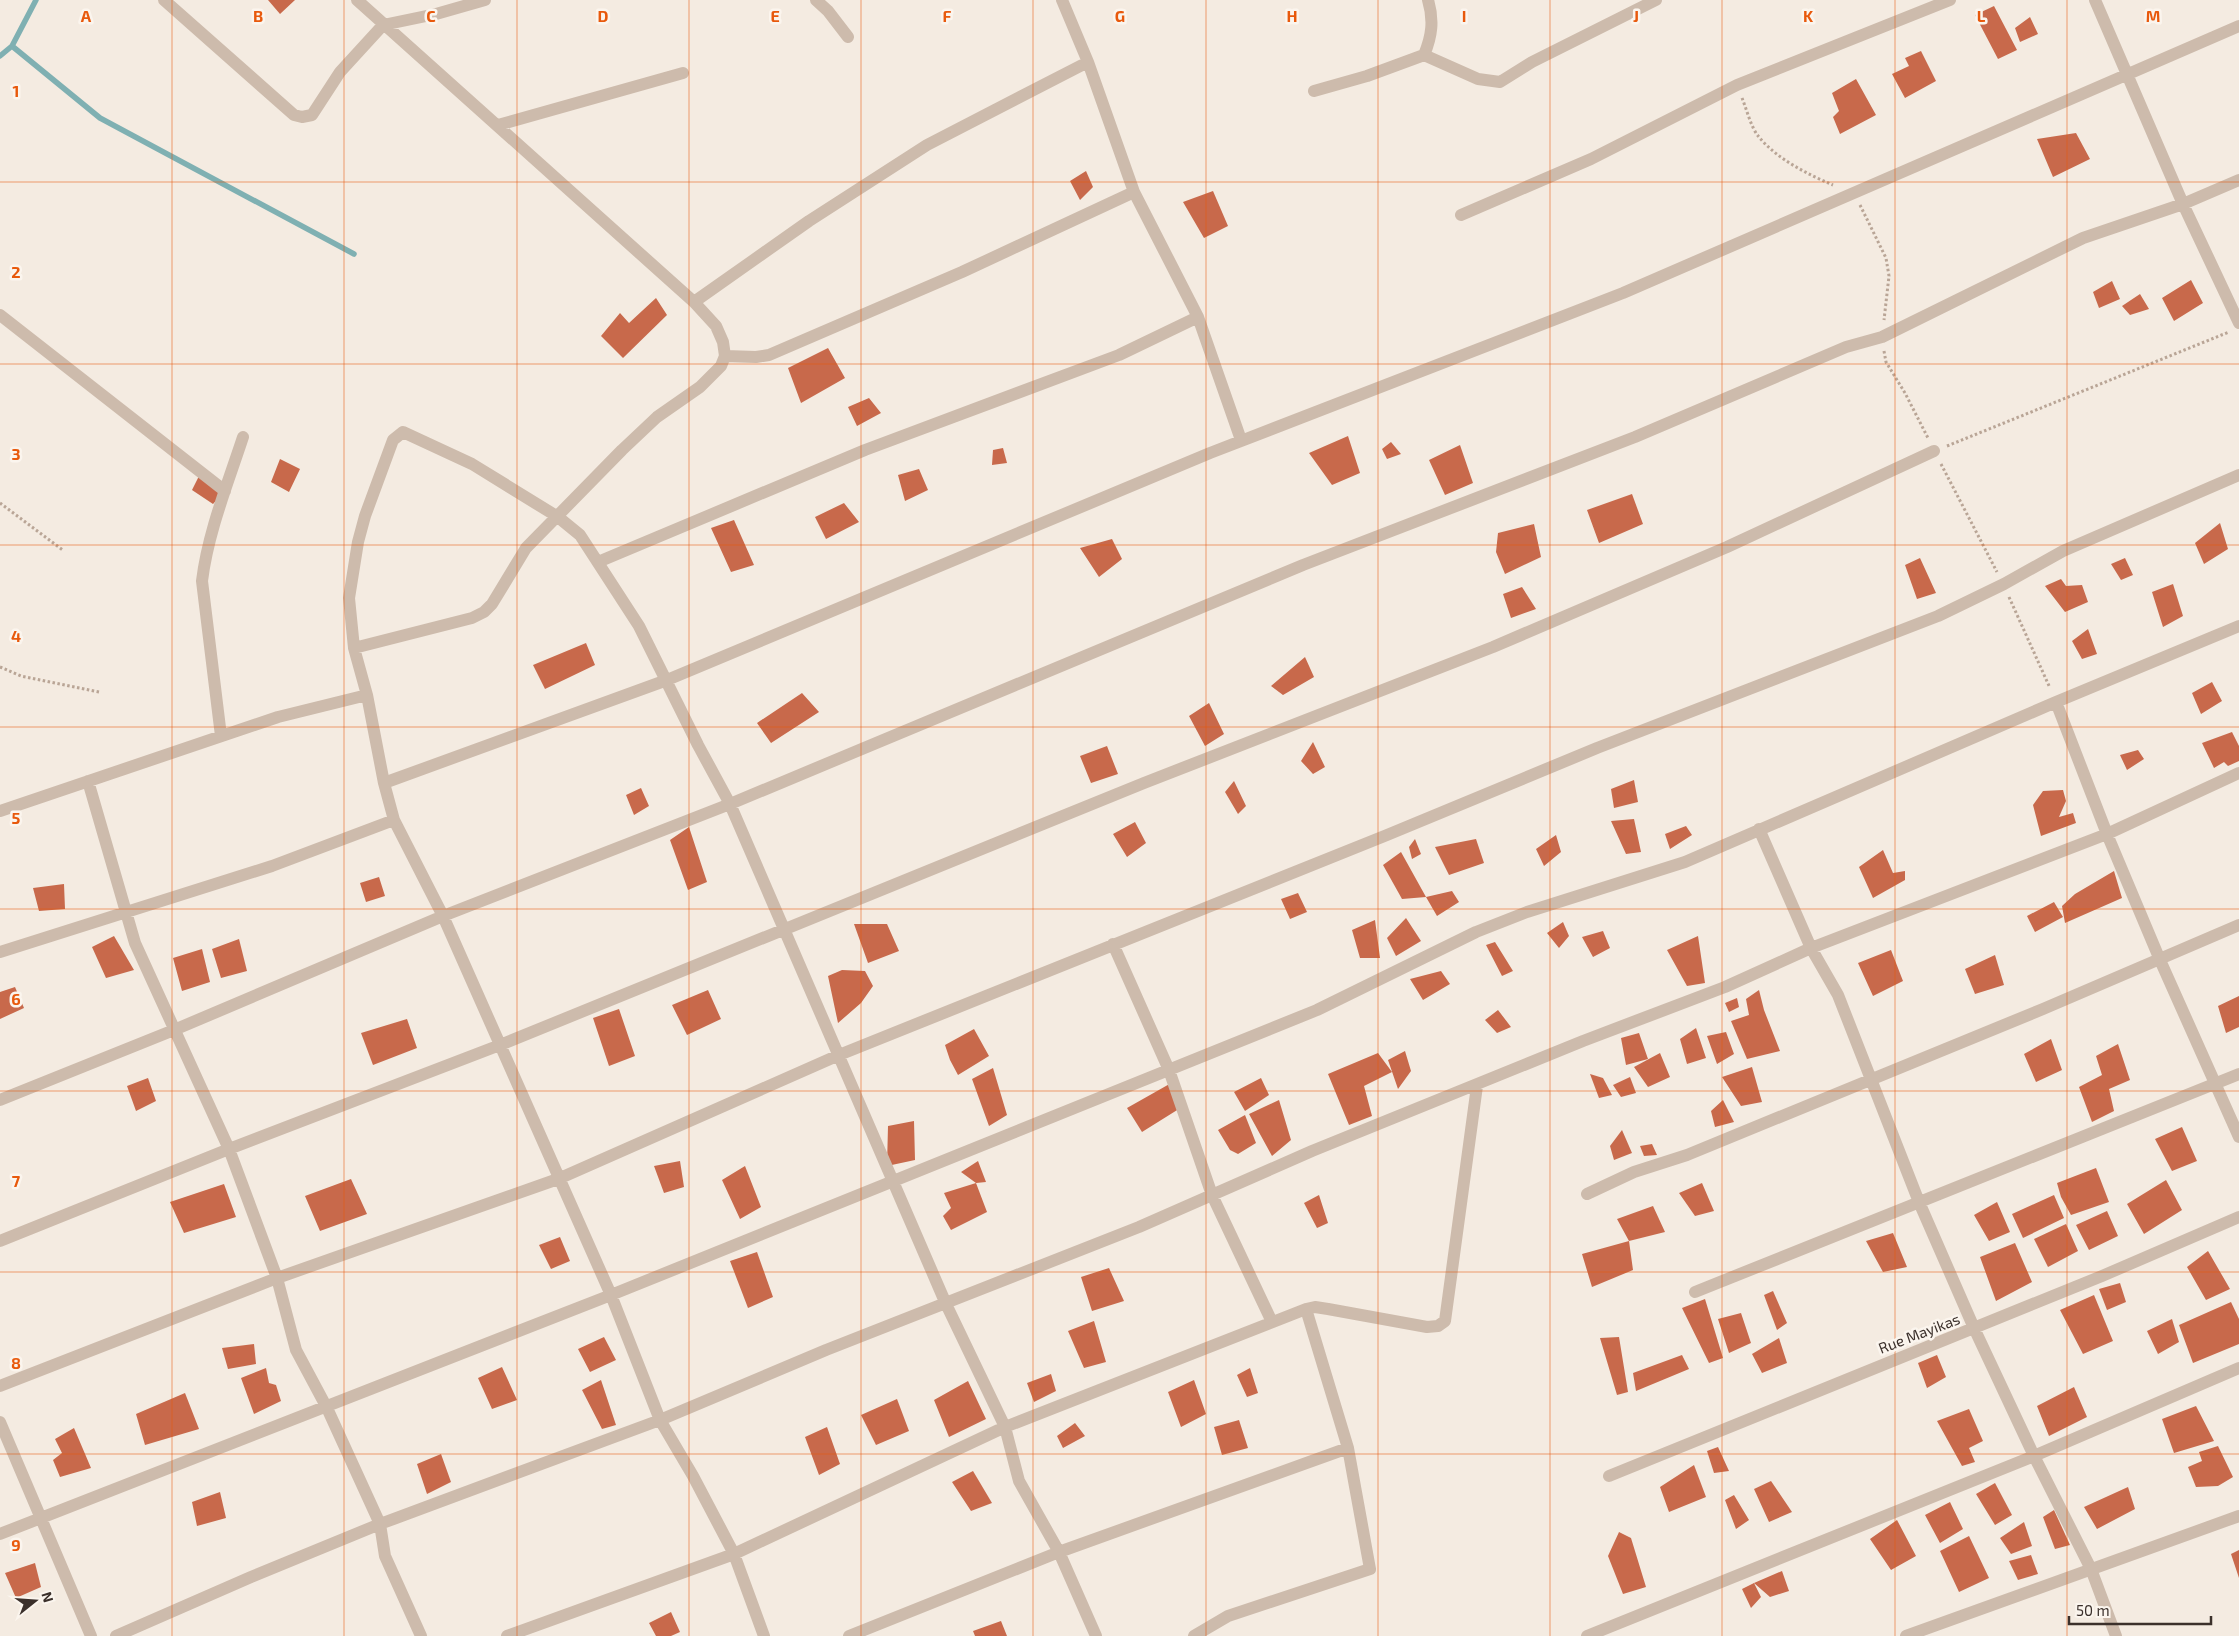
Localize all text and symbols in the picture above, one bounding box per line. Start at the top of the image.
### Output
text: A [81,6,92,25]
text: B [253,6,263,25]
text: C [426,6,436,25]
text: D [598,6,609,25]
text: E [770,6,780,25]
text: F [943,6,952,25]
text: G [1115,6,1125,25]
text: H [1286,6,1298,25]
text: I [1462,6,1466,25]
text: J [1633,6,1639,25]
text: K [1803,6,1814,25]
text: L [1977,6,1986,25]
text: M [2146,6,2160,25]
text: 1 [13,81,19,100]
text: 2 [11,262,21,281]
text: 3 [11,444,21,463]
text: 4 [11,626,21,645]
text: 5 [12,808,21,827]
text: 6 [11,989,21,1008]
text: 7 [12,1171,21,1190]
street label: Rue Mayikas [1876,1309,1962,1357]
text: 8 [11,1353,21,1372]
text: 9 [11,1535,21,1554]
north arrow [10,1576,60,1626]
text: N [38,1590,58,1604]
scale bar [2069,1594,2212,1626]
text: 50 m [2076,1601,2110,1619]

